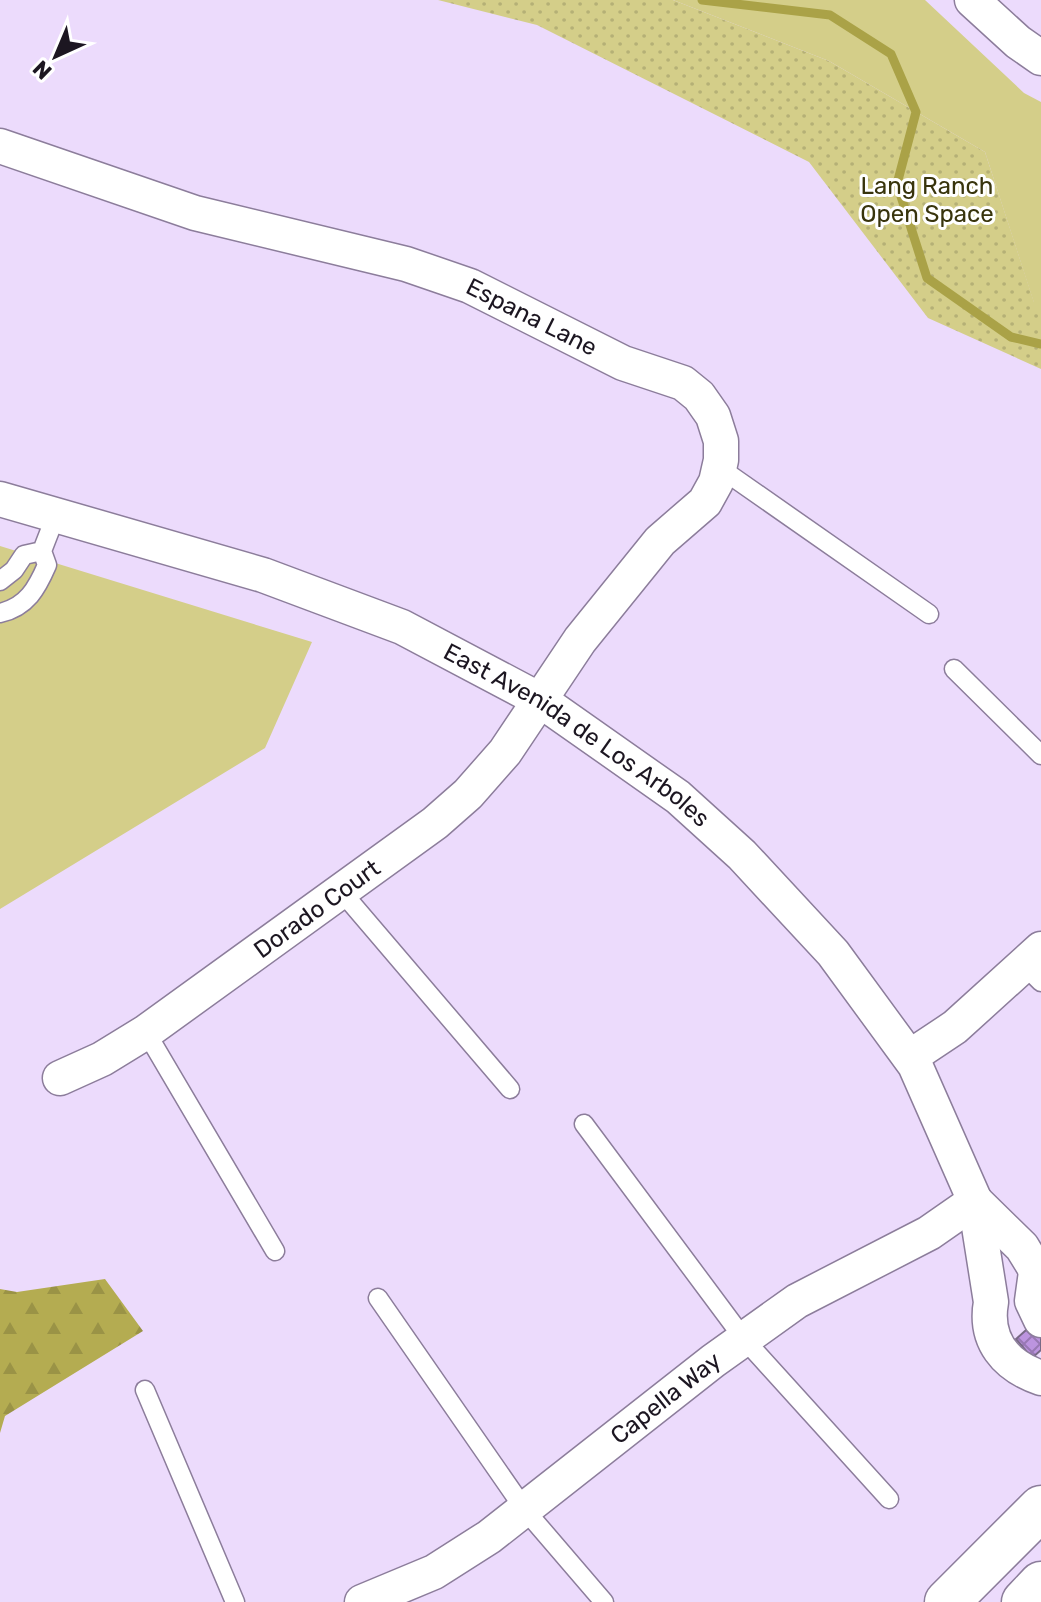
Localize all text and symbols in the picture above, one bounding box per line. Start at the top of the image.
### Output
north arrow [16,16,96,96]
text: N [27,55,58,85]
park label: Lang Ranch Open Space [860,172,994,228]
street label: Espana Lane [462,272,602,362]
street label: East Avenida de Los Arboles [439,638,715,833]
street label: Dorado Court [248,854,386,964]
street label: Capella Way [605,1346,726,1450]

